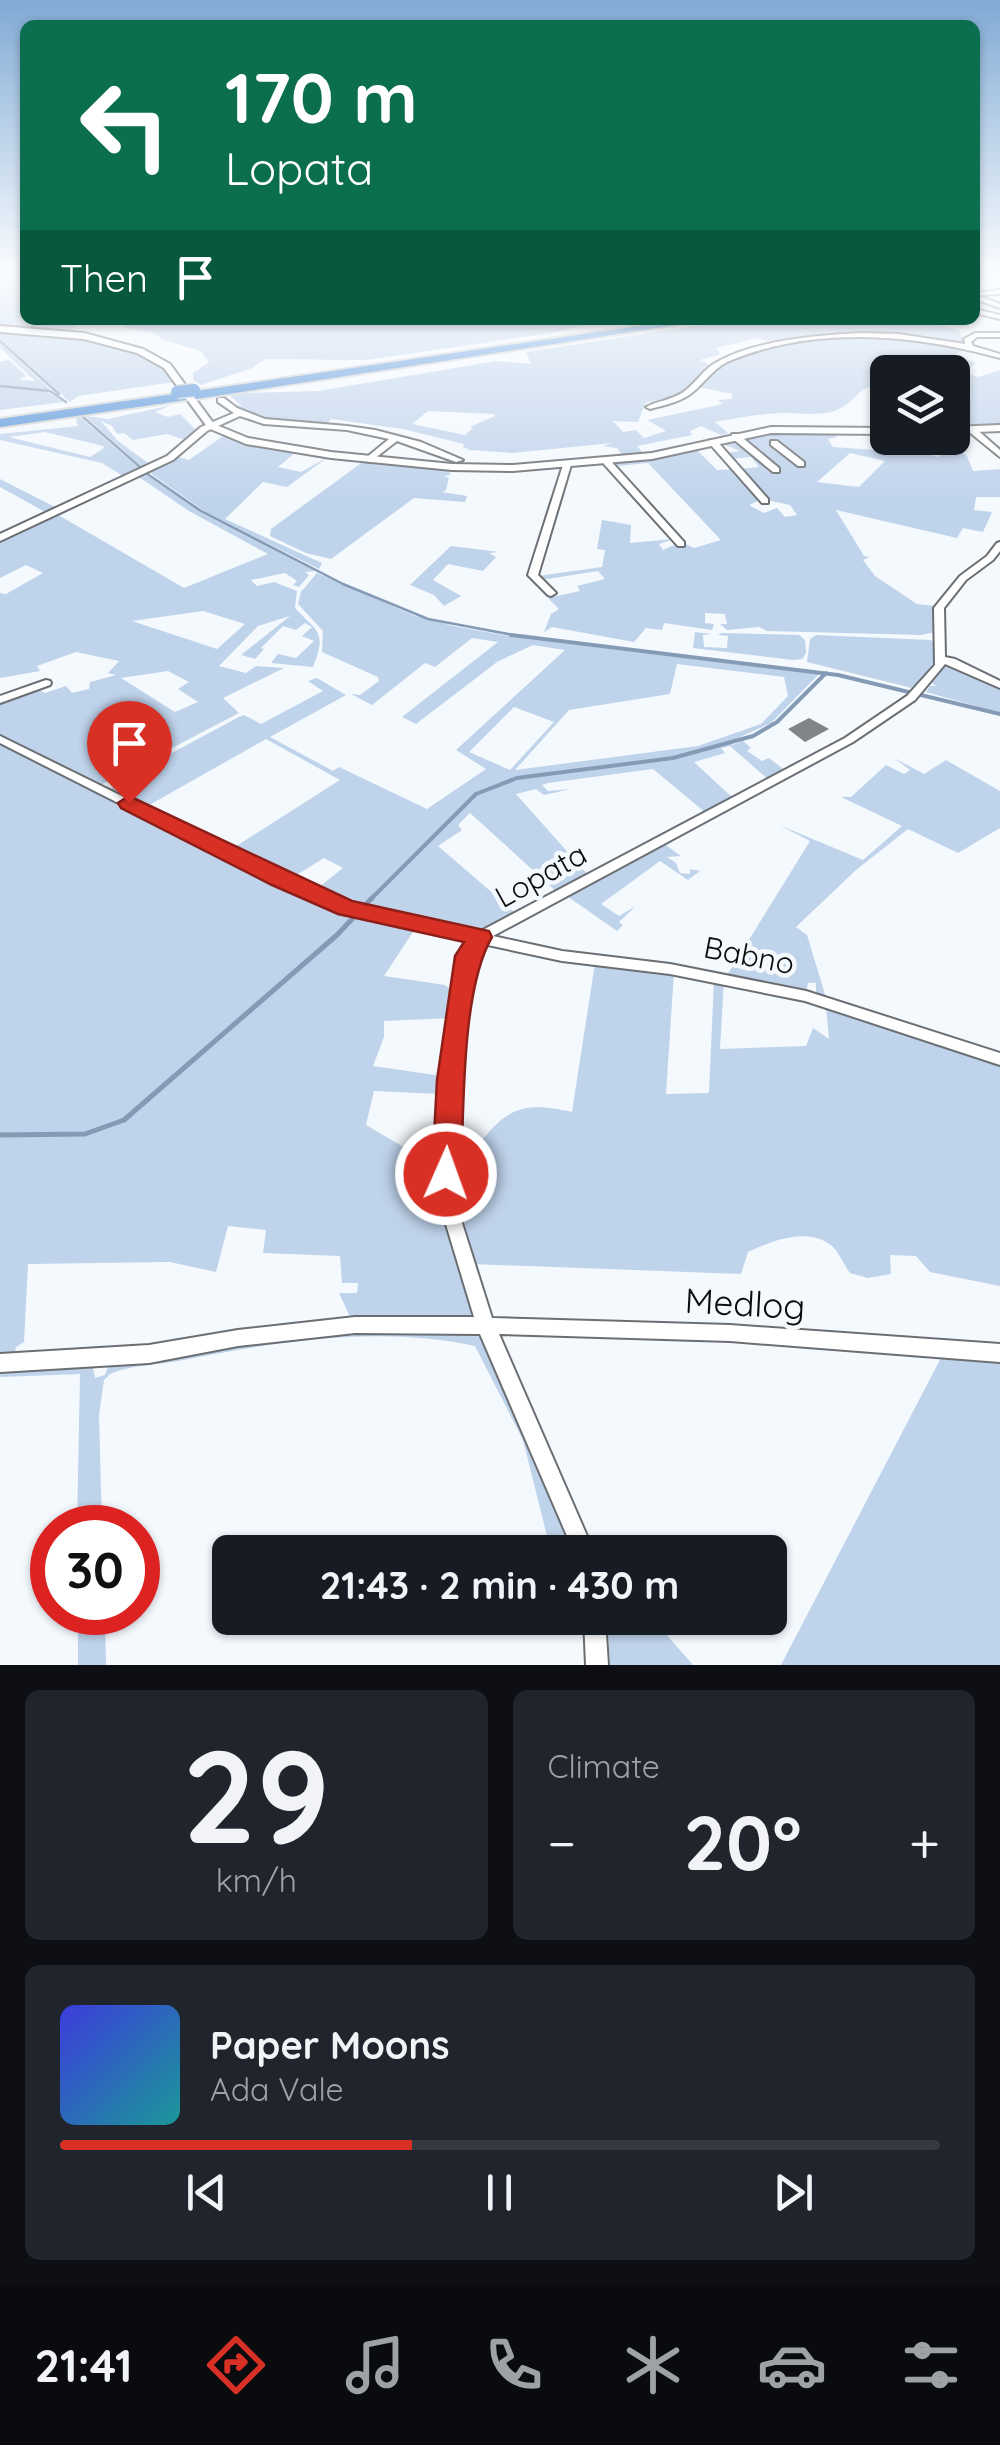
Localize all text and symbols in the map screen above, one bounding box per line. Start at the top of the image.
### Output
text: 170 m [225,53,418,141]
icon: left [60,60,190,190]
text: Lopata [225,140,373,196]
icon: arrive [168,250,223,305]
text: Then [60,254,148,302]
map controls [870,355,970,455]
button: layers [870,355,970,455]
pin [87,701,172,804]
icon: arrive [102,716,157,771]
street label: Lopata [488,835,593,916]
street label: Babno [701,928,798,982]
position arrow [394,1122,498,1226]
street label: Medlog [684,1278,806,1328]
speed limit sign: 30 [30,1505,160,1635]
text: 21:43 · 2 min · 430 m [320,1561,679,1609]
text: 29 [182,1713,330,1876]
text: Climate [548,1746,660,1786]
text: 20° [683,1795,802,1889]
text: − [548,1808,576,1877]
text: + [909,1808,940,1877]
text: km/h [216,1860,297,1900]
text: Paper Moons [210,2021,450,2069]
text: Ada Vale [210,2069,344,2109]
icon: previous [179,2165,234,2220]
icon: pause [472,2165,527,2220]
icon: next [766,2165,821,2220]
icon: directions [201,2330,271,2400]
icon: music [340,2330,410,2400]
icon: phone [479,2330,549,2400]
icon: climate [618,2330,688,2400]
icon: car [757,2330,827,2400]
icon: filters [896,2330,966,2400]
text: 21:41 [34,2337,132,2393]

